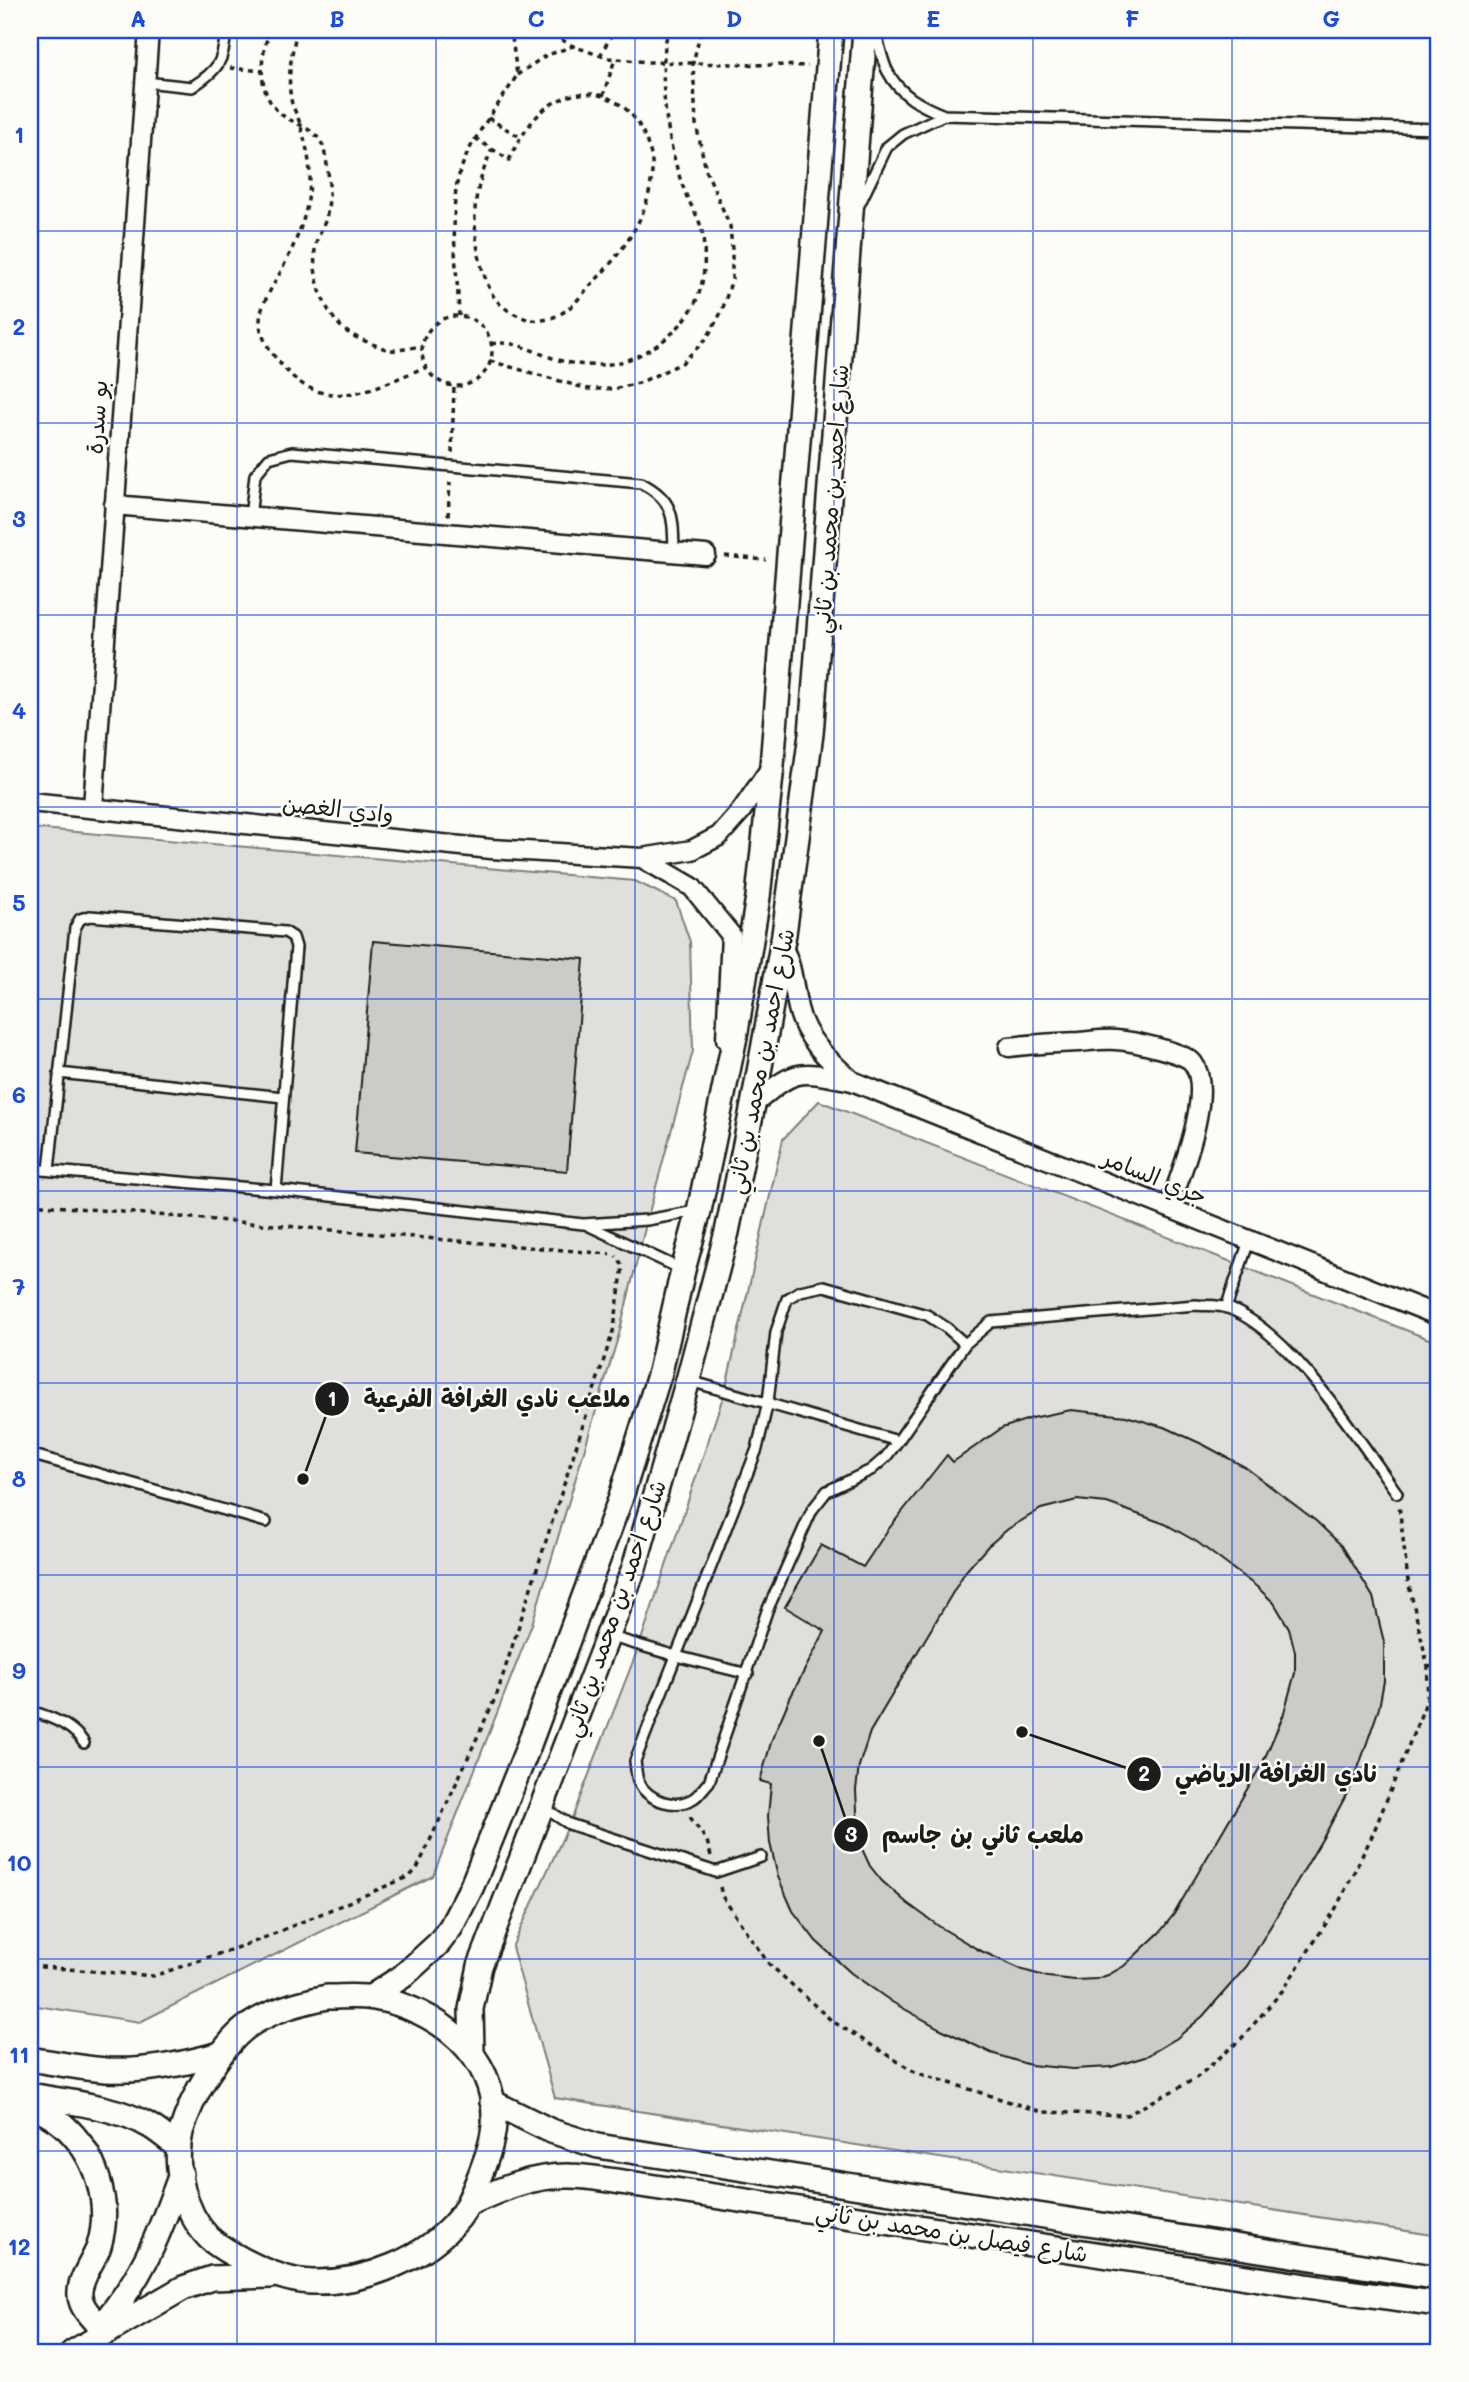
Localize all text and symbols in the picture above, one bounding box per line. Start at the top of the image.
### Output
text: A [130,3,146,33]
text: B [329,3,345,33]
text: C [527,3,545,33]
text: D [726,3,742,33]
text: E [926,3,940,33]
text: F [1125,3,1139,33]
text: G [1322,3,1340,33]
text: 1 [14,119,24,149]
text: 2 [13,311,25,341]
street label: شارع احمد بن محمد بن ثاني [806,363,861,635]
street label: بو سدرة [78,379,114,455]
text: 3 [12,503,26,533]
text: 4 [12,695,26,725]
street label: وادي الغصن [280,787,395,832]
text: 5 [12,887,26,917]
street label: شارع احمد بن محمد بن ثاني [720,926,807,1198]
text: 6 [12,1079,26,1109]
street label: جري السامر [1095,1141,1212,1213]
text: 7 [13,1271,26,1301]
callout: ملاعب نادي الغرافة الفرعية [314,1376,644,1421]
text: ملاعب نادي الغرافة الفرعية [364,1382,630,1417]
text: 1 [327,1384,337,1411]
text: 8 [12,1463,26,1493]
street label: شارع احمد بن محمد بن ثاني [556,1476,679,1743]
text: 9 [12,1655,26,1685]
callout: نادي الغرافة الرياضي [1126,1751,1391,1796]
text: نادي الغرافة الرياضي [1175,1757,1377,1795]
text: 2 [1138,1759,1150,1786]
callout: ملعب ثاني بن جاسم [833,1812,1098,1857]
text: ملعب ثاني بن جاسم [882,1818,1084,1856]
text: 3 [845,1820,857,1847]
text: 10 [7,1847,32,1877]
text: 11 [9,2039,29,2069]
street label: شارع فيصل بن محمد بن ثاني [813,2196,1090,2275]
text: 12 [7,2231,31,2261]

